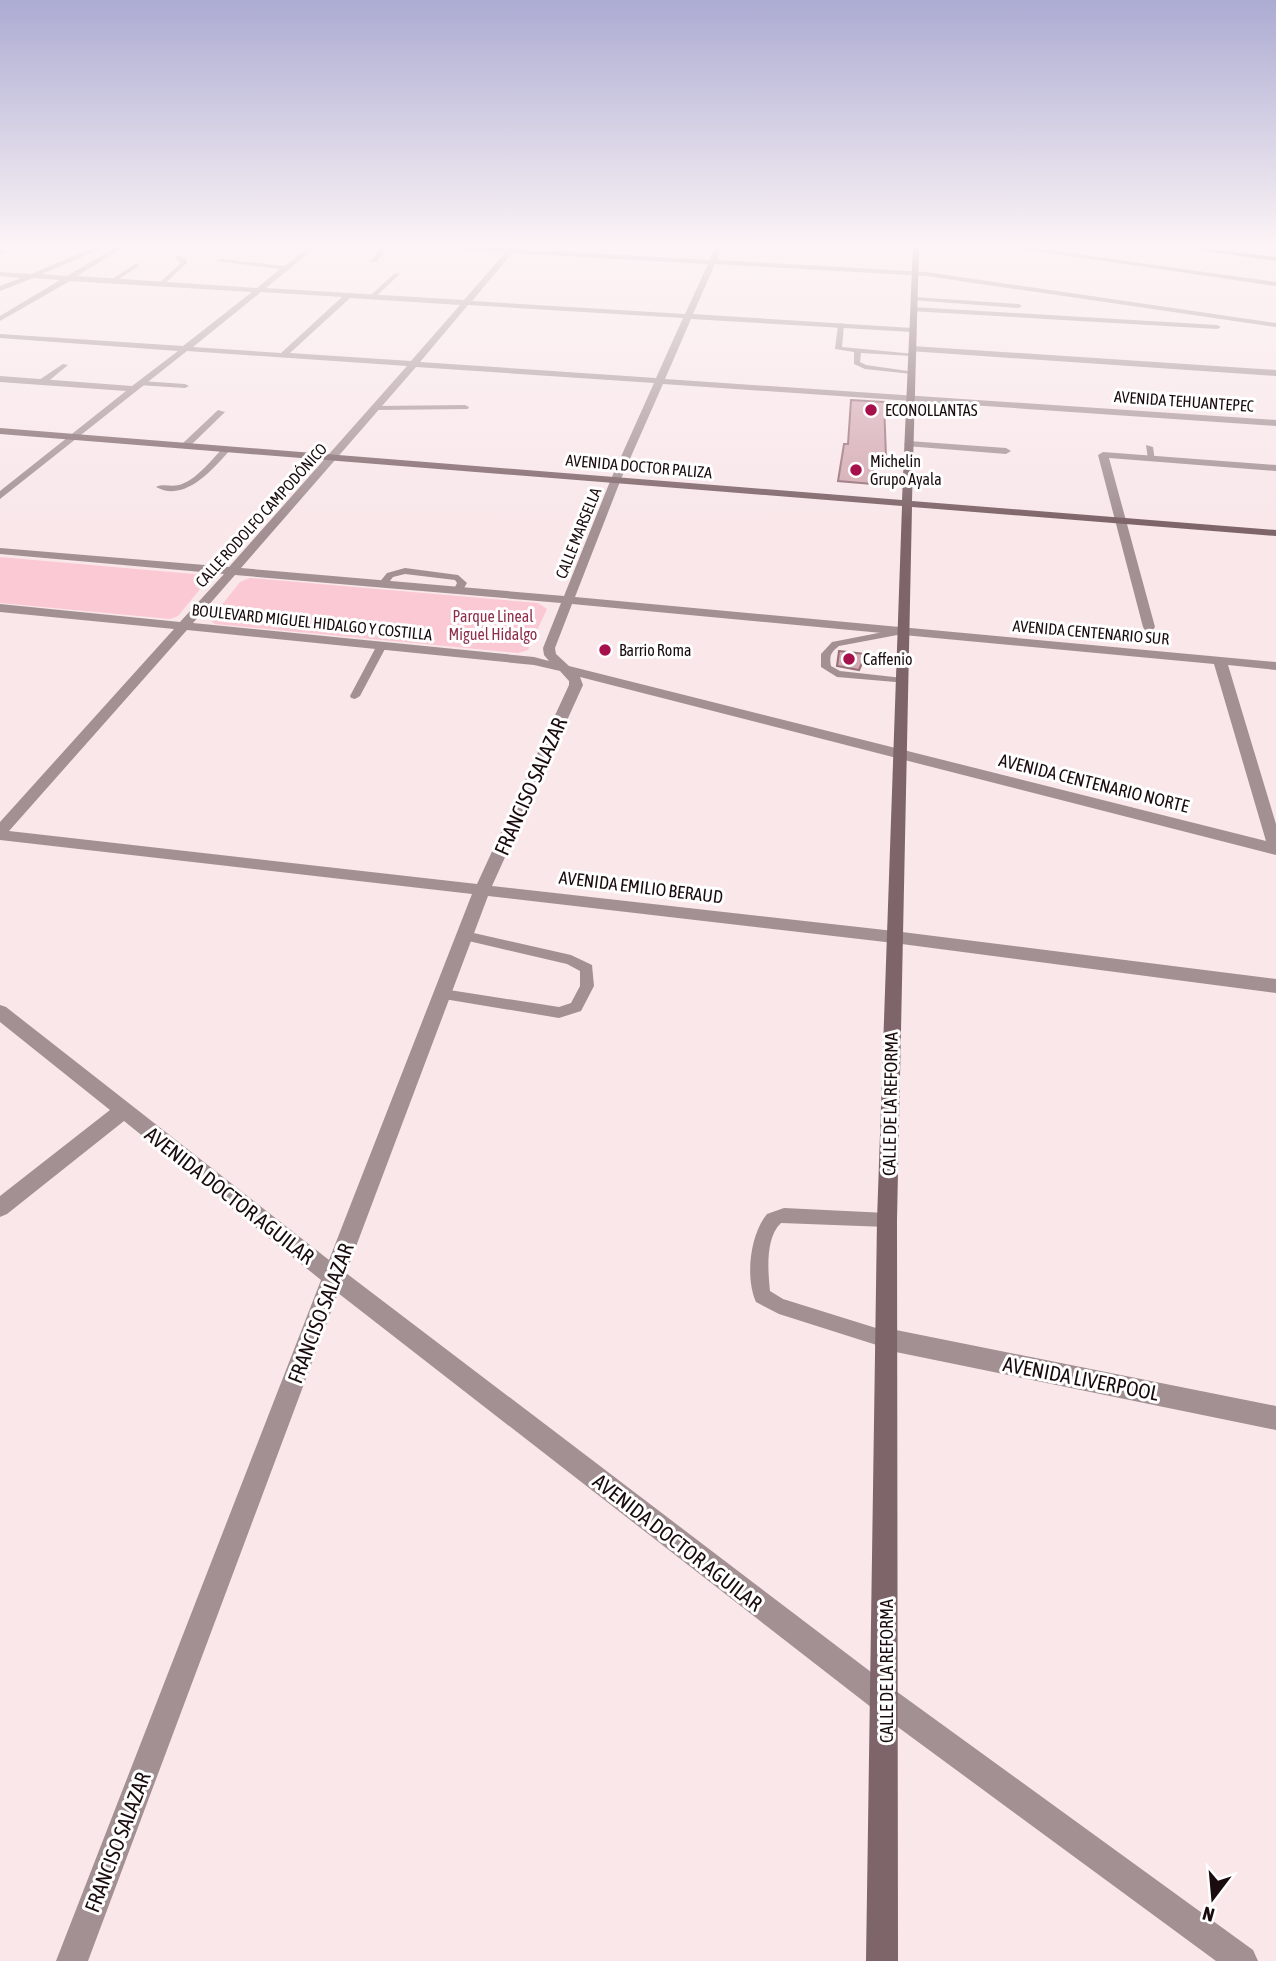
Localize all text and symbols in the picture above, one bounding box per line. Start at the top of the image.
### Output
street label: AVENIDA TEHUANTEPEC [1113,387,1255,415]
place label: ECONOLLANTAS [885,401,978,419]
marker: ECONOLLANTAS [863,402,879,418]
street label: CALLE RODOLFO CAMPODÓNICO [192,439,330,591]
street label: AVENIDA DOCTOR PALIZA [565,451,713,481]
place label: Michelin Grupo Ayala [870,452,942,489]
marker: Michelin Grupo Ayala [848,462,864,478]
street label: CALLE MARSELLA [552,485,605,581]
street label: BOULEVARD MIGUEL HIDALGO Y COSTILLA [191,600,433,644]
park label: Parque Lineal Miguel Hidalgo [449,607,537,644]
street label: AVENIDA CENTENARIO SUR [1012,616,1170,648]
place label: Barrio Roma [619,641,691,659]
marker: Barrio Roma [597,642,613,658]
place label: Caffenio [863,650,913,668]
marker: Caffenio [841,651,857,667]
street label: FRANCISO SALAZAR [489,713,571,859]
street label: AVENIDA CENTENARIO NORTE [997,749,1192,817]
street label: AVENIDA EMILIO BERAUD [558,867,724,907]
street label: CALLE DE LA REFORMA [878,1032,902,1176]
street label: AVENIDA DOCTOR AGUILAR [141,1122,320,1269]
street label: FRANCISO SALAZAR [282,1239,358,1386]
street label: AVENIDA LIVERPOOL [1001,1351,1161,1405]
street label: AVENIDA DOCTOR AGUILAR [589,1469,768,1616]
street label: CALLE DE LA REFORMA [876,1599,897,1743]
street label: FRANCISO SALAZAR [79,1768,155,1915]
north arrow [1178,1863,1248,1933]
text: N [1200,1902,1217,1926]

